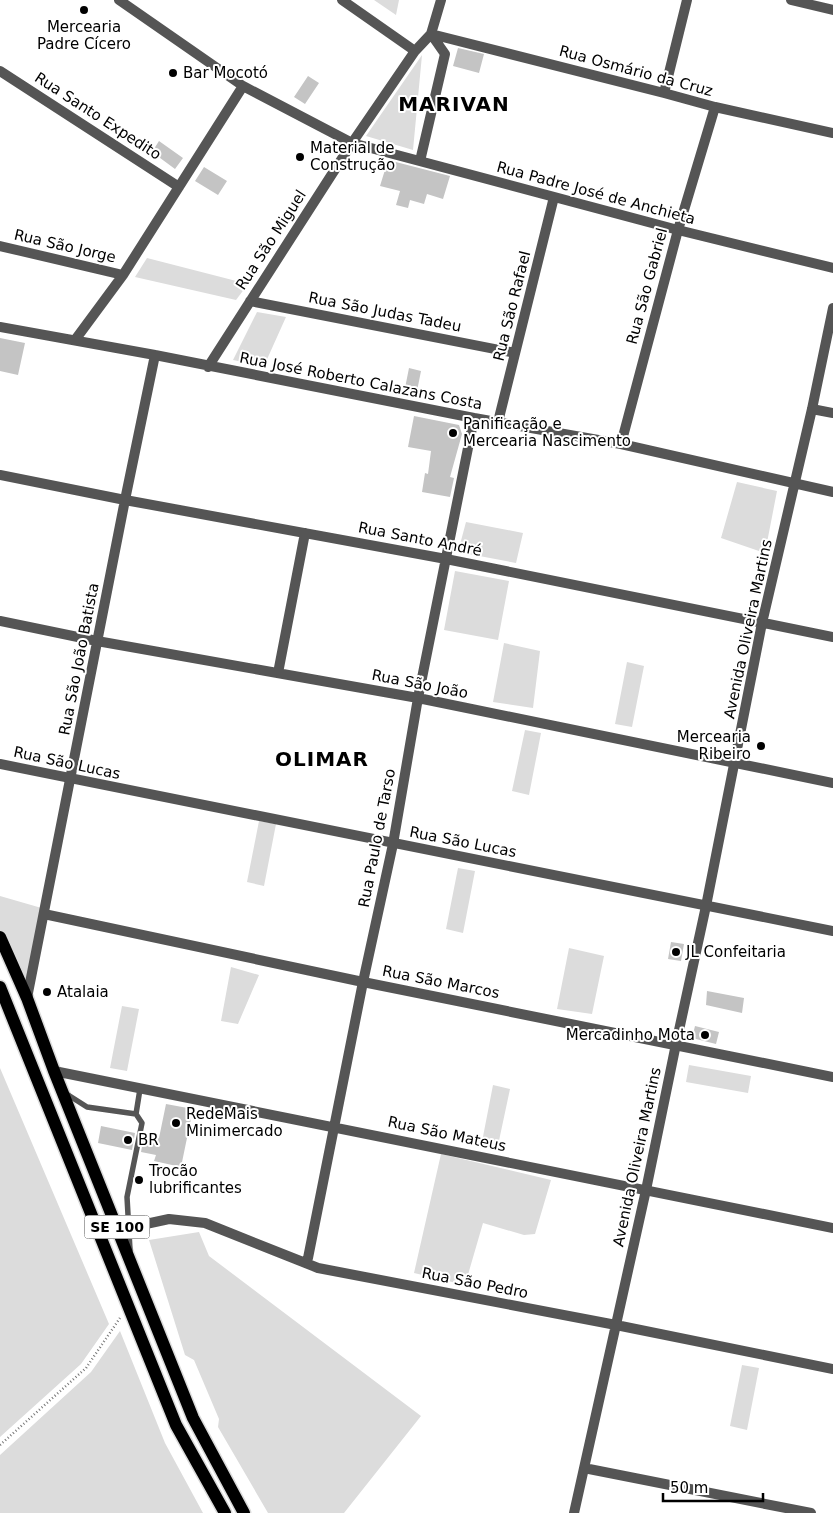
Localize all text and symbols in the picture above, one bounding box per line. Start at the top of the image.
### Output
marker: Mercearia Padre Cícero [78,4,90,16]
place label: Mercearia Padre Cícero [37,18,131,53]
street label: Rua Osmário da Cruz [557,42,715,100]
place label: Bar Mocotó [183,64,268,82]
marker: Bar Mocotó [167,67,179,79]
street label: Rua Santo Expedito [31,68,165,164]
district label: MARIVAN [398,92,510,116]
place label: Material de Construção [310,139,395,174]
marker: Material de Construção [294,151,306,163]
street label: Rua Padre José de Anchieta [495,158,697,228]
street label: Rua São Miguel [232,187,310,293]
street label: Rua São Jorge [12,226,118,266]
street label: Rua São Gabriel [623,226,671,346]
street label: Rua São Rafael [490,249,534,363]
street label: Rua São Judas Tadeu [307,288,463,336]
street label: Rua José Roberto Calazans Costa [238,349,484,413]
place label: Panificação e Mercearia Nascimento [463,415,631,450]
marker: Panificação e Mercearia Nascimento [447,427,459,439]
street label: Rua Santo André [357,518,483,560]
street label: Avenida Oliveira Martins [720,538,776,720]
street label: Rua São João Batista [55,581,103,737]
street label: Rua São João [370,666,470,702]
place label: Mercearia Ribeiro [677,728,751,763]
marker: Mercearia Ribeiro [755,740,767,752]
street label: Rua São Lucas [12,743,122,783]
district label: OLIMAR [275,747,369,771]
street label: Rua Paulo de Tarso [355,767,399,909]
street label: Rua São Lucas [408,823,518,861]
place label: JL Confeitaria [685,943,786,961]
marker: JL Confeitaria [670,946,682,958]
street label: Rua São Marcos [381,962,501,1002]
place label: Atalaia [57,983,109,1001]
marker: Atalaia [41,986,53,998]
place label: Mercadinho Mota [566,1026,695,1044]
marker: Mercadinho Mota [699,1029,711,1041]
street label: Avenida Oliveira Martins [609,1066,665,1248]
place label: RedeMais Minimercado [186,1105,283,1140]
street label: Rua São Mateus [386,1113,508,1155]
marker: RedeMais Minimercado [170,1117,182,1129]
place label: BR [138,1131,159,1149]
marker: BR [122,1134,134,1146]
place label: Trocão lubrificantes [148,1162,242,1197]
marker: Trocão lubrificantes [133,1174,145,1186]
road number: SE 100 [84,1216,150,1238]
street label: Rua São Pedro [420,1264,530,1302]
scale bar [663,1470,763,1502]
text: 50 m [670,1479,708,1497]

